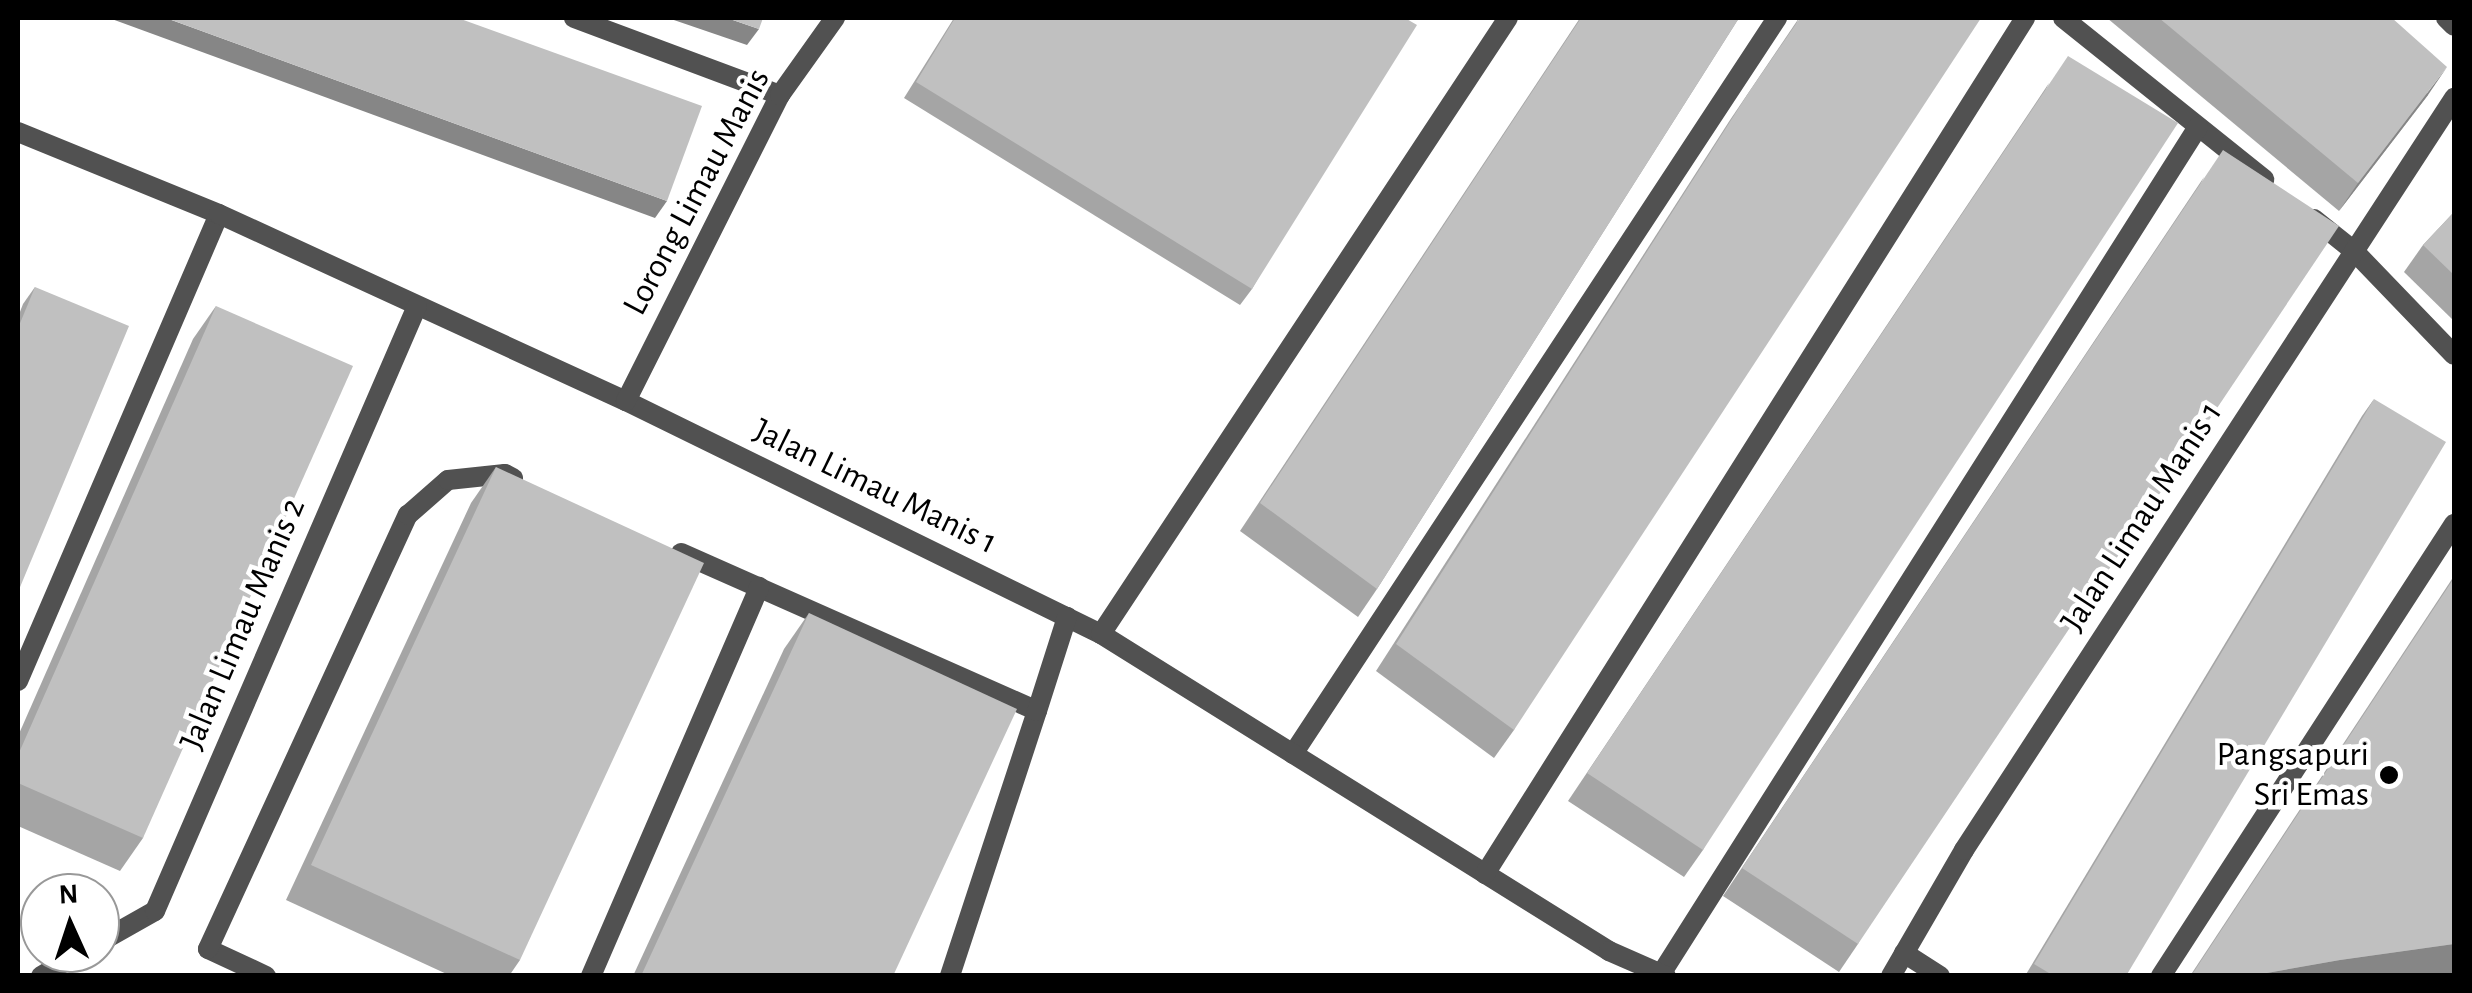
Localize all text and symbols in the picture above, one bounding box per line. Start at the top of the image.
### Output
street label: Lorong Limau Manis [614,61,780,323]
street label: Jalan Limau Manis 1 [2052,394,2232,640]
street label: Jalan Limau Manis 1 [746,410,1004,564]
street label: Jalan Limau Manis 2 [171,492,315,756]
place label: Pangsapuri Sri Emas [2217,734,2369,816]
marker: Pangsapuri Sri Emas [2378,764,2400,786]
north arrow [20,873,120,973]
text: N [58,881,79,910]

